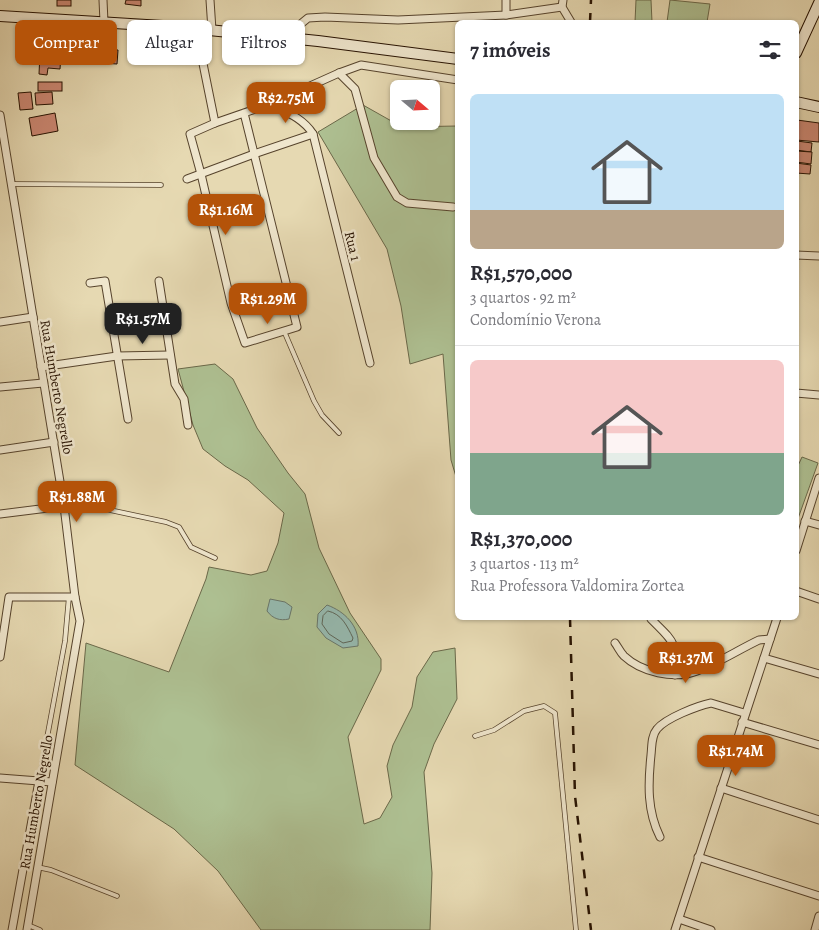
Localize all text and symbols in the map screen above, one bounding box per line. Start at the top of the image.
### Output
chip: Comprar [15,20,117,65]
chip: Alugar [127,20,212,65]
chip: Filtros [222,20,305,65]
text: 7 imóveis [470,36,551,64]
icon: filters [756,36,784,64]
north arrow [390,80,440,130]
map controls [390,80,440,130]
pin: R$2.75M [240,82,332,124]
text: R$2.75M [258,87,314,109]
icon: home [582,127,672,217]
pin: R$1.16M [180,194,272,236]
text: R$1.16M [199,199,253,221]
street label: Rua 1 [340,229,365,263]
text: R$1,570,000 [470,259,572,287]
pin: R$1.29M [222,282,314,325]
text: 3 quartos · 92 m² [470,287,576,309]
text: R$1.29M [240,288,296,310]
pin: R$1.57M [97,302,189,345]
text: R$1.57M [116,308,170,330]
text: Condomínio Verona [470,309,601,331]
street label: Rua Humberto Negrello [35,318,78,456]
icon: home [582,392,672,482]
pin: R$1.88M [31,480,123,523]
text: R$1.88M [49,486,105,508]
text: R$1,370,000 [470,525,572,553]
text: 3 quartos · 113 m² [470,553,579,575]
text: Rua Professora Valdomira Zortea [470,575,684,597]
pin: R$1.37M [640,642,732,684]
text: R$1.37M [658,647,714,669]
street label: Rua Humberto Negrello [15,733,58,871]
pin: R$1.74M [690,734,782,777]
text: R$1.74M [708,740,764,762]

